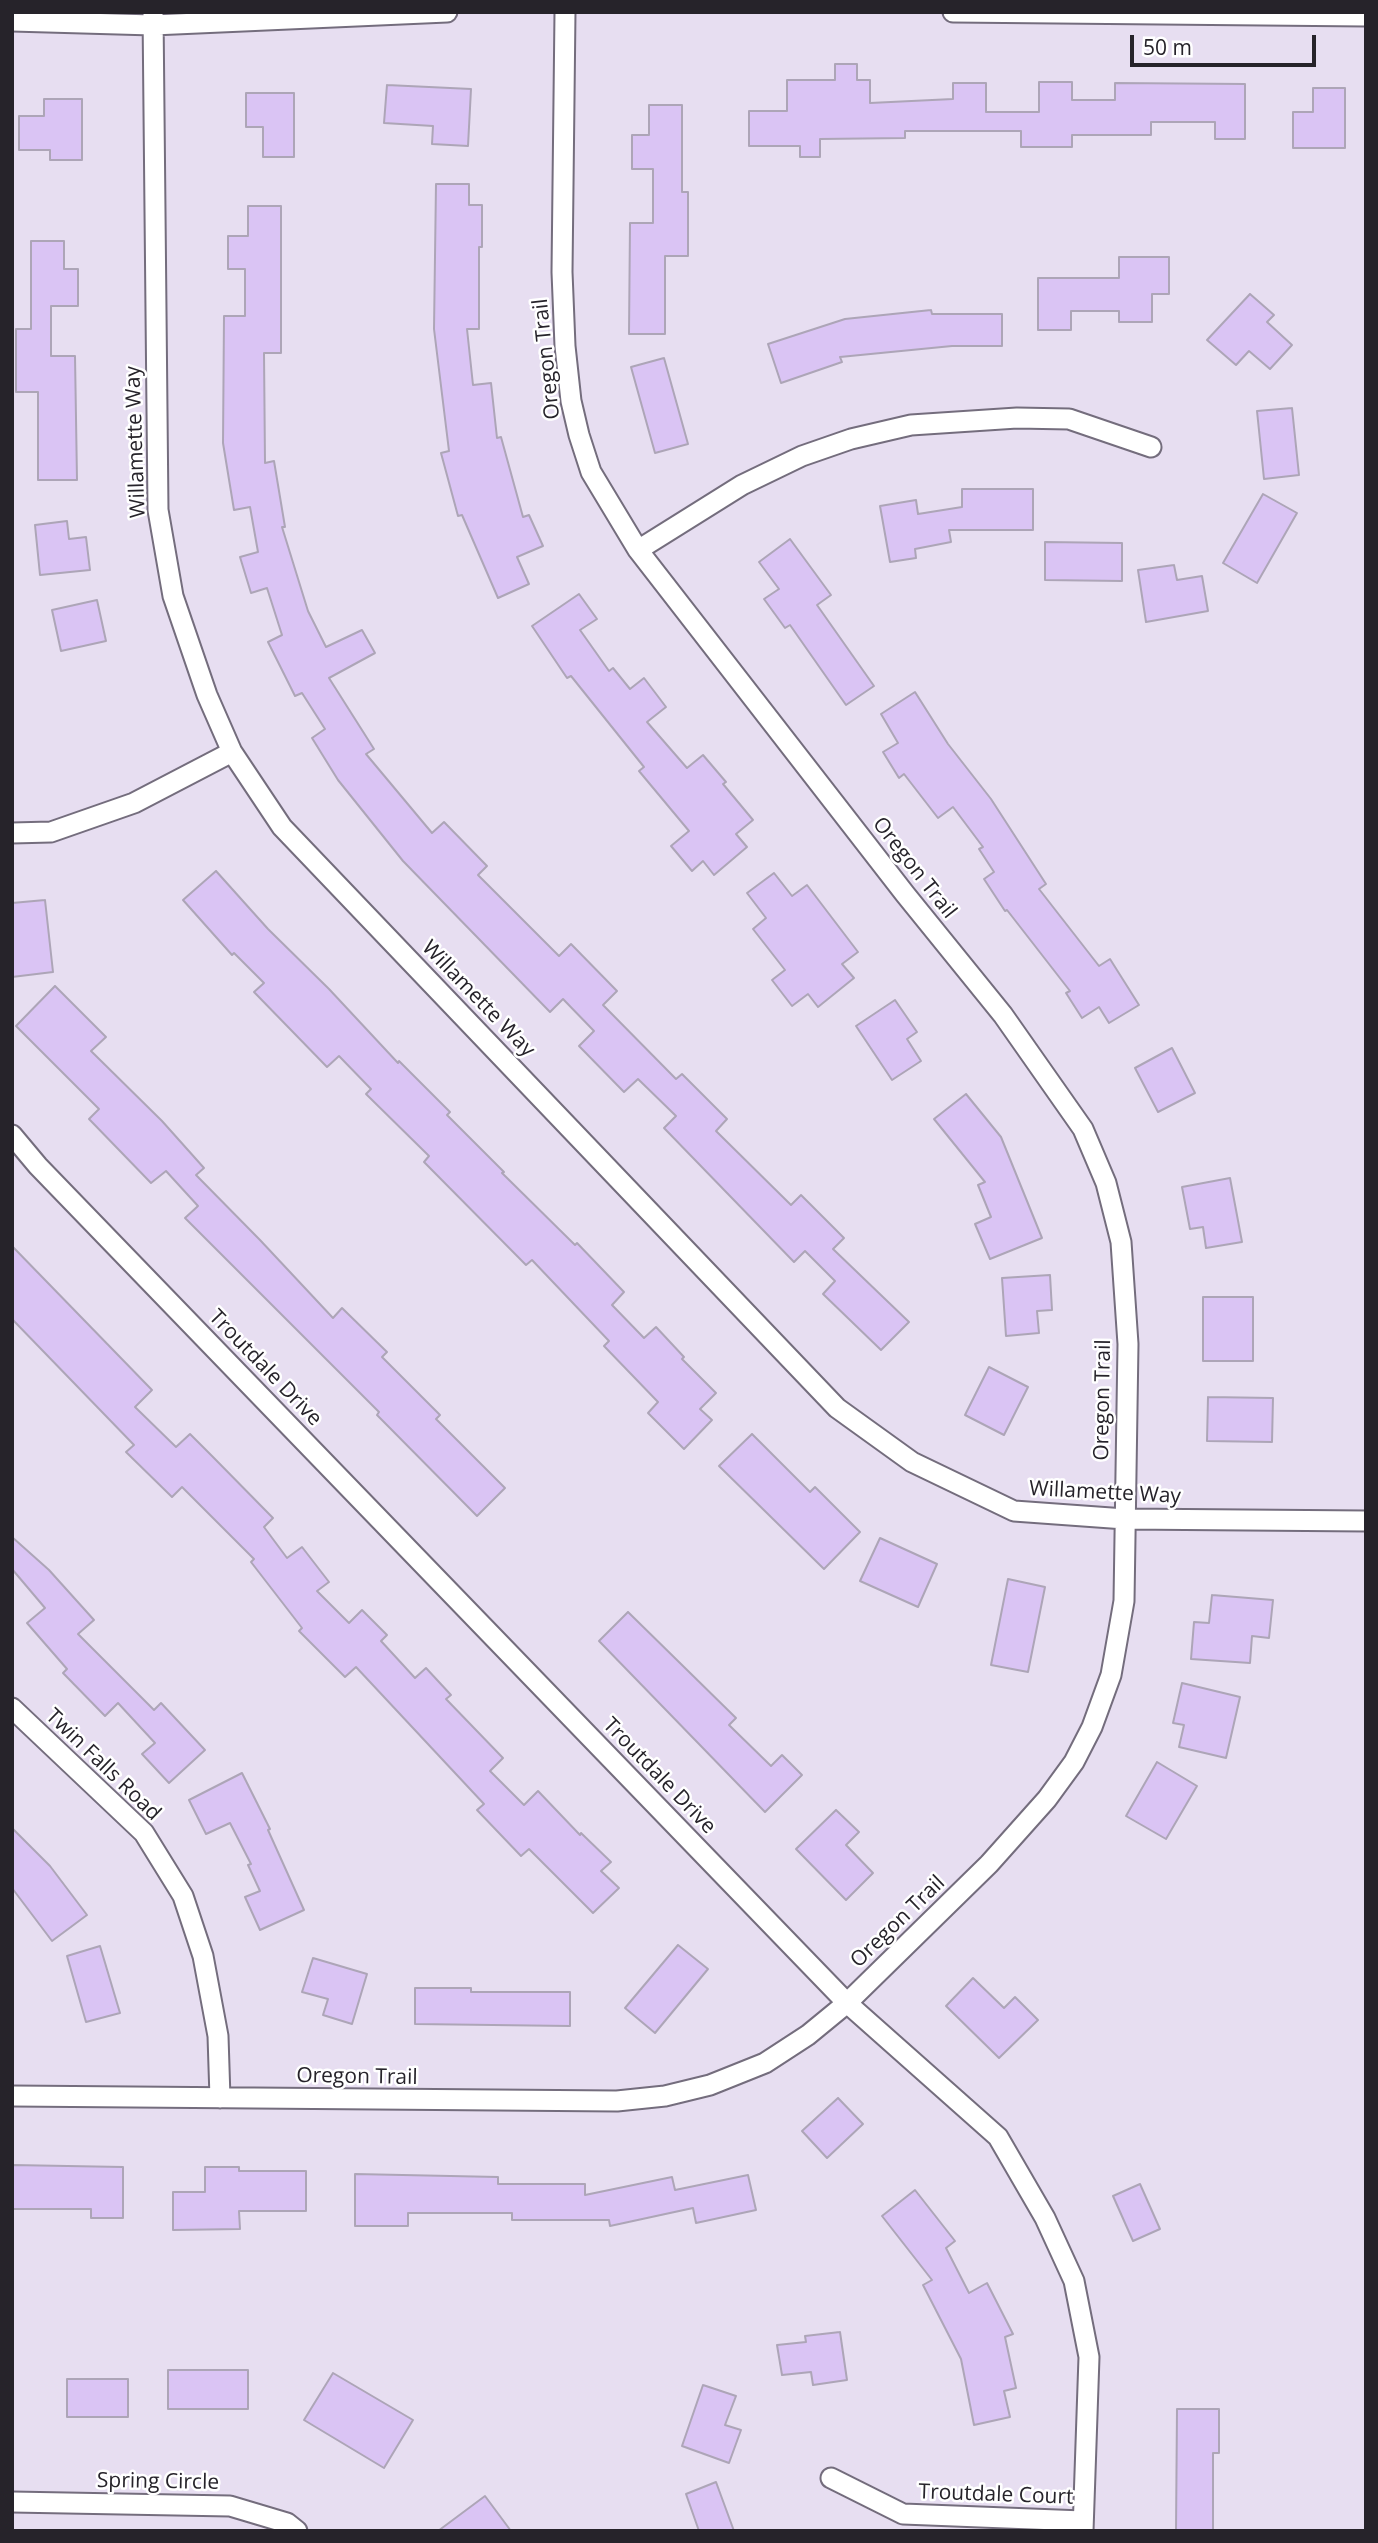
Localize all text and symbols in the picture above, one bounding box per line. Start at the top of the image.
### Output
scale bar [1133,21,1318,65]
text: 50 m [1143,33,1192,61]
street label: Oregon Trail [528,297,566,421]
street label: Willamette Way [121,366,151,518]
street label: Oregon Trail [867,812,961,924]
street label: Willamette Way [416,936,540,1062]
street label: Troutdale Drive [203,1305,327,1431]
street label: Oregon Trail [1089,1339,1117,1461]
street label: Willamette Way [1028,1476,1182,1510]
street label: Twin Falls Road [40,1704,166,1826]
street label: Troutdale Drive [597,1713,721,1839]
street label: Oregon Trail [846,1871,950,1973]
street label: Oregon Trail [296,2063,418,2091]
street label: Spring Circle [97,2468,219,2496]
street label: Troutdale Court [918,2480,1074,2510]

